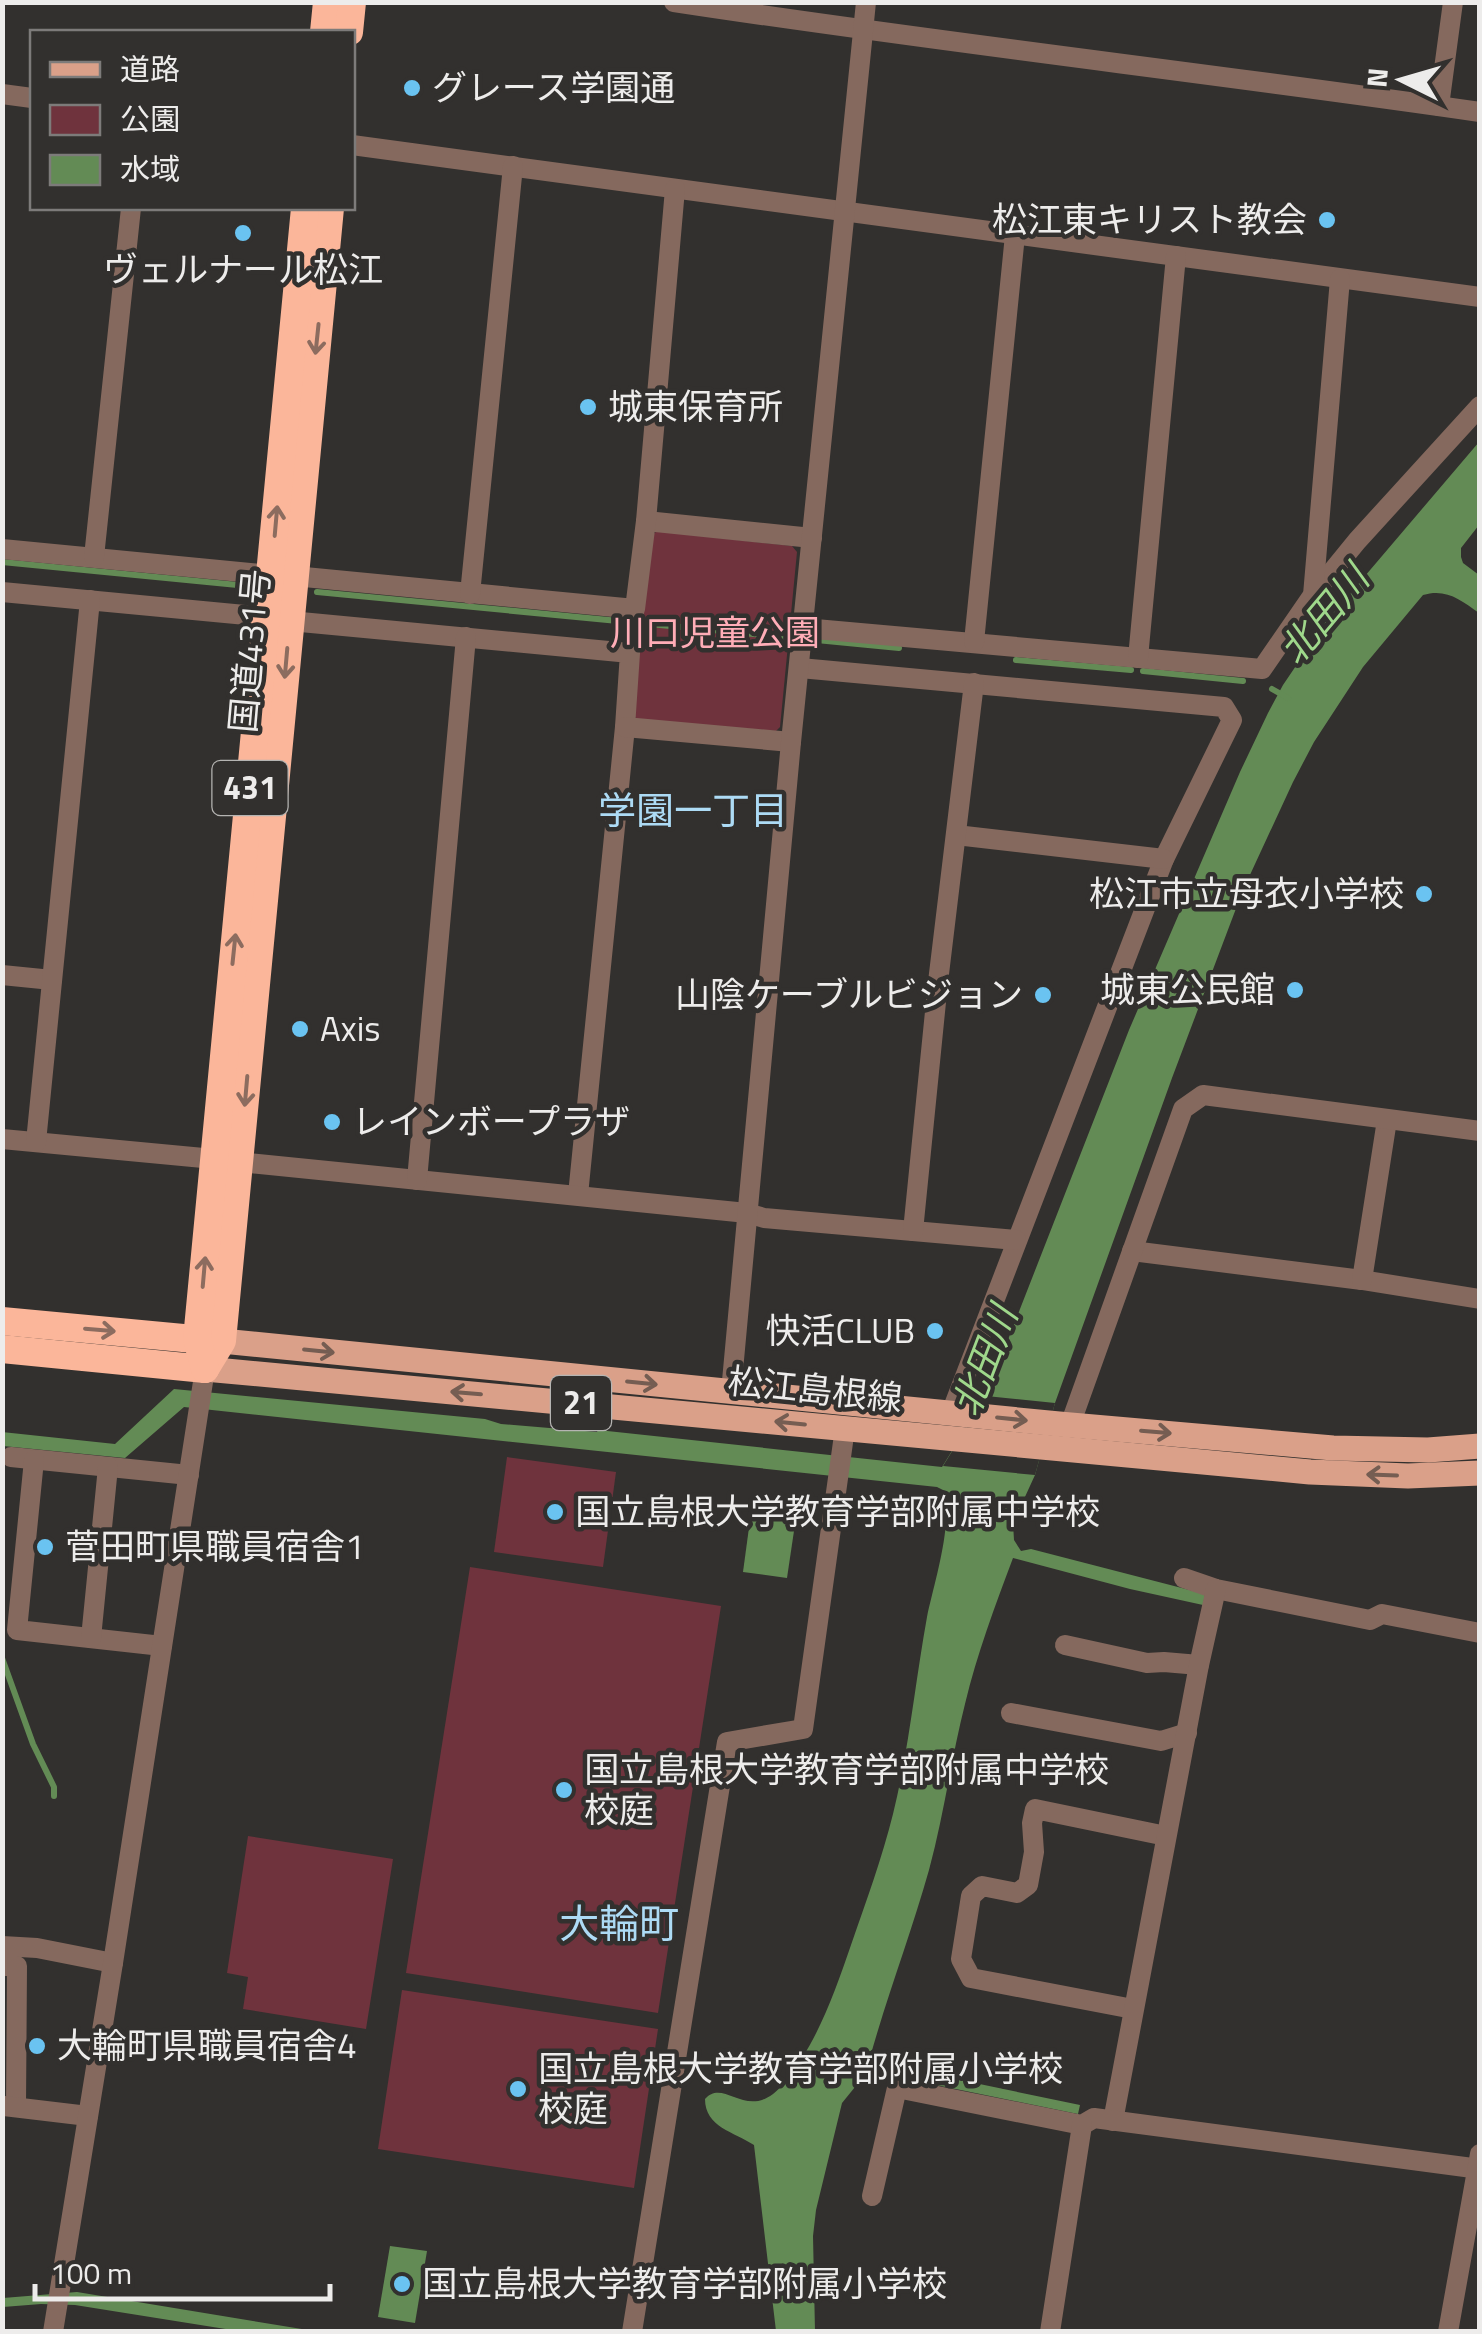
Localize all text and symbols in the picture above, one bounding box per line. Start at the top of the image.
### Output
legend [30,30,355,210]
north arrow [1352,30,1452,130]
text: 道路 [120,46,180,92]
place label: グレース学園通 [432,60,675,114]
text: N [1354,66,1399,89]
marker: グレース学園通 [401,77,423,99]
text: 公園 [120,96,180,142]
text: 水域 [120,146,180,192]
place label: 松江東キリスト教会 [992,192,1307,246]
marker: 松江東キリスト教会 [1316,209,1338,231]
marker: ヴェルナール松江 [232,222,254,244]
place label: ヴェルナール松江 [103,242,383,296]
one-way arrow [308,323,327,355]
place label: 城東保育所 [608,379,783,433]
marker: 城東保育所 [577,396,599,418]
one-way arrow [267,505,286,537]
water label: 北田川 [1264,549,1385,677]
street label: 国道431号 [215,567,283,735]
park label: 川口児童公園 [610,605,820,659]
one-way arrow [276,646,295,678]
road number: 431 [212,761,288,815]
district label: 学園一丁目 [598,781,788,839]
place label: 松江市立母衣小学校 [1089,866,1404,920]
marker: 松江市立母衣小学校 [1413,883,1435,905]
one-way arrow [225,933,244,965]
place label: 城東公民館 [1100,962,1275,1016]
place label: 山陰ケーブルビジョン [675,967,1023,1021]
marker: 城東公民館 [1284,979,1306,1001]
marker: 山陰ケーブルビジョン [1032,984,1054,1006]
place label: Axis [320,1001,381,1055]
marker: Axis [289,1018,311,1040]
one-way arrow [236,1074,255,1107]
place label: レインボープラザ [352,1094,630,1148]
marker: レインボープラザ [321,1111,343,1133]
one-way arrow [194,1257,213,1289]
water label: 北田川 [937,1293,1033,1424]
place label: 快活CLUB [766,1303,915,1357]
one-way arrow [83,1320,115,1339]
marker: 快活CLUB [924,1320,946,1342]
one-way arrow [302,1342,334,1361]
street label: 松江島根線 [725,1353,905,1425]
one-way arrow [626,1374,658,1393]
road number: 21 [551,1376,611,1430]
one-way arrow [451,1383,483,1402]
one-way arrow [995,1410,1028,1429]
one-way arrow [774,1413,807,1432]
one-way arrow [1139,1423,1171,1442]
one-way arrow [1367,1465,1399,1484]
place label: 国立島根大学教育学部附属中学校 [575,1484,1100,1538]
marker: 国立島根大学教育学部附属中学校 [544,1501,566,1523]
place label: 菅田町県職員宿舎1 [65,1519,365,1573]
marker: 菅田町県職員宿舎1 [34,1536,56,1558]
place label: 国立島根大学教育学部附属中学校 校庭 [584,1742,1109,1836]
marker: 国立島根大学教育学部附属中学校 校庭 [553,1779,575,1801]
district label: 大輪町 [559,1893,679,1954]
place label: 大輪町県職員宿舎4 [57,2018,357,2072]
marker: 大輪町県職員宿舎4 [26,2035,48,2057]
place label: 国立島根大学教育学部附属小学校 校庭 [538,2041,1063,2135]
marker: 国立島根大学教育学部附属小学校 校庭 [507,2078,529,2100]
scale bar [35,2239,330,2301]
text: 100 m [50,2250,132,2296]
place label: 国立島根大学教育学部附属小学校 [422,2256,947,2310]
marker: 国立島根大学教育学部附属小学校 [391,2273,413,2295]

